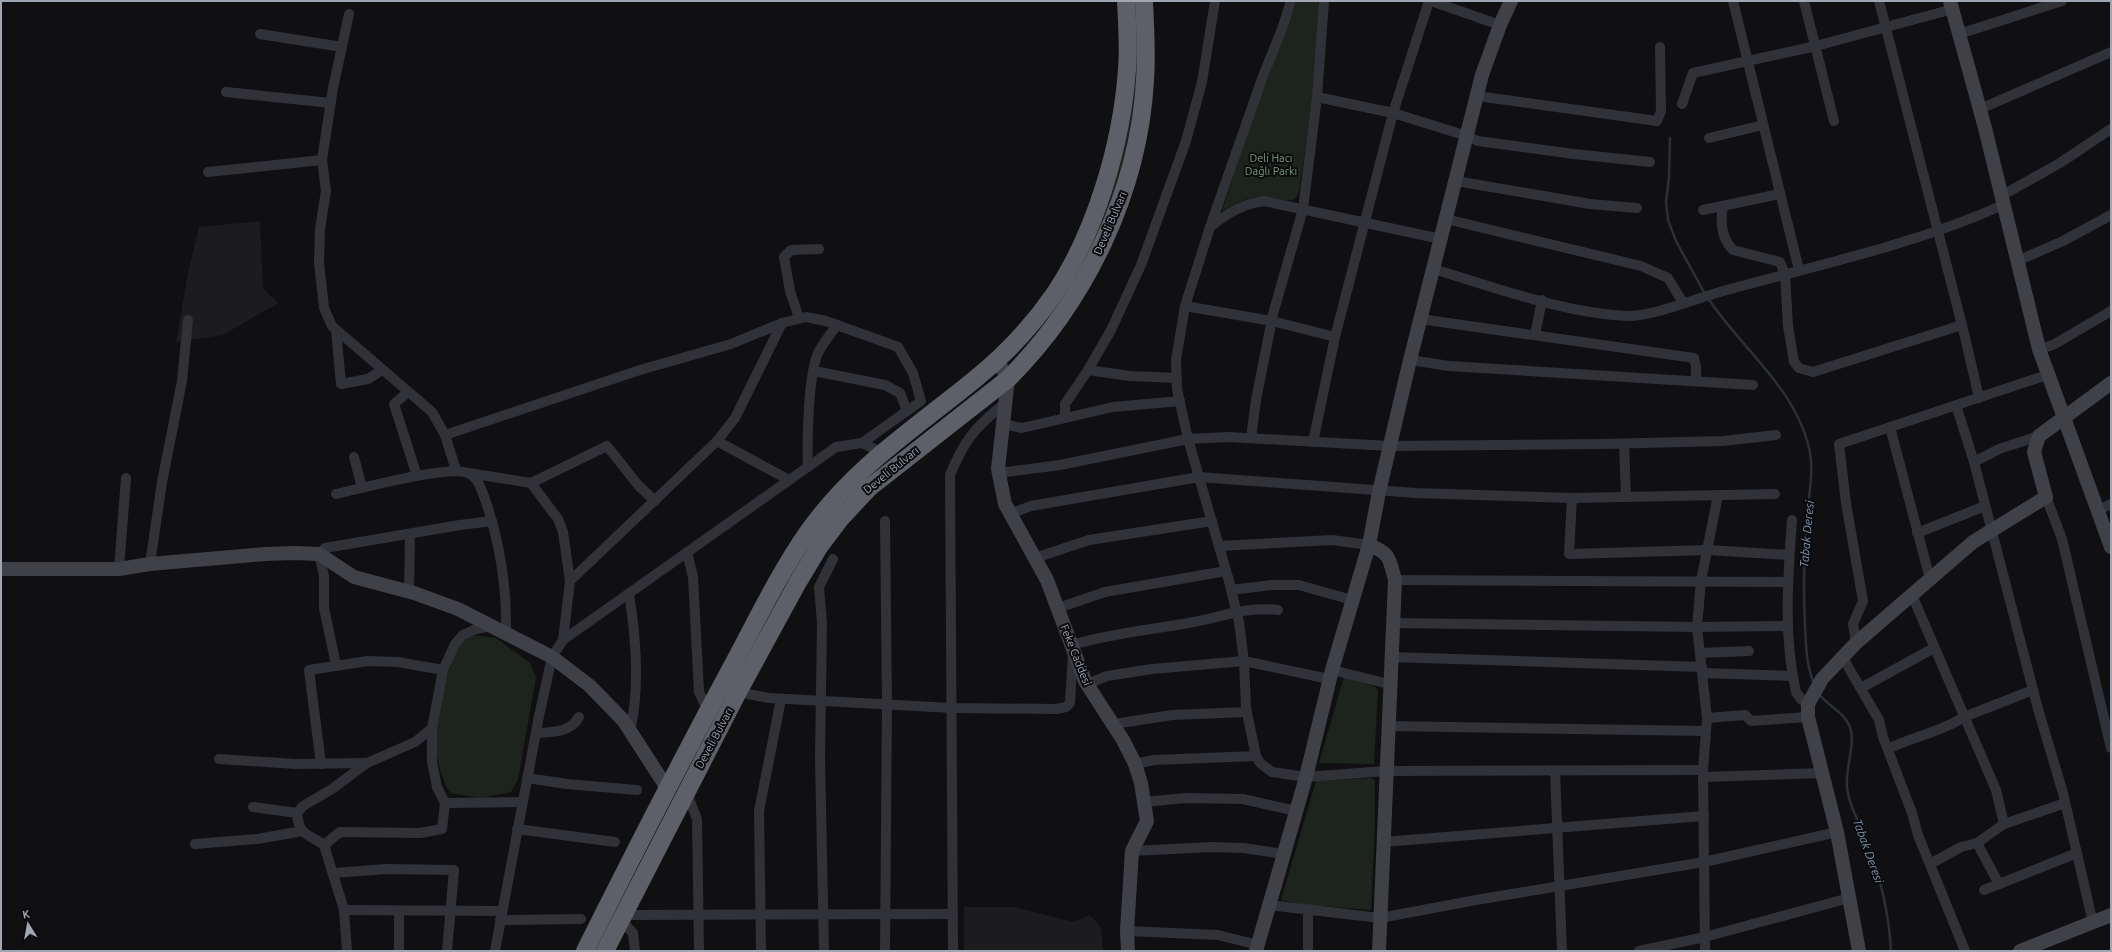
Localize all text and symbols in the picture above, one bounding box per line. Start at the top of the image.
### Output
park label: Deli Hacı Dağlı Parkı [1245,152,1297,177]
street label: Develi Bulvarı [1091,190,1129,256]
street label: Develi Bulvarı [861,444,921,496]
water label: Tabak Deresi [1797,499,1816,568]
street label: Feke Caddesi [1058,623,1094,687]
street label: Develi Bulvarı [693,705,735,771]
water label: Tabak Deresi [1851,817,1886,886]
north arrow [8,904,48,944]
text: K [21,907,31,921]

